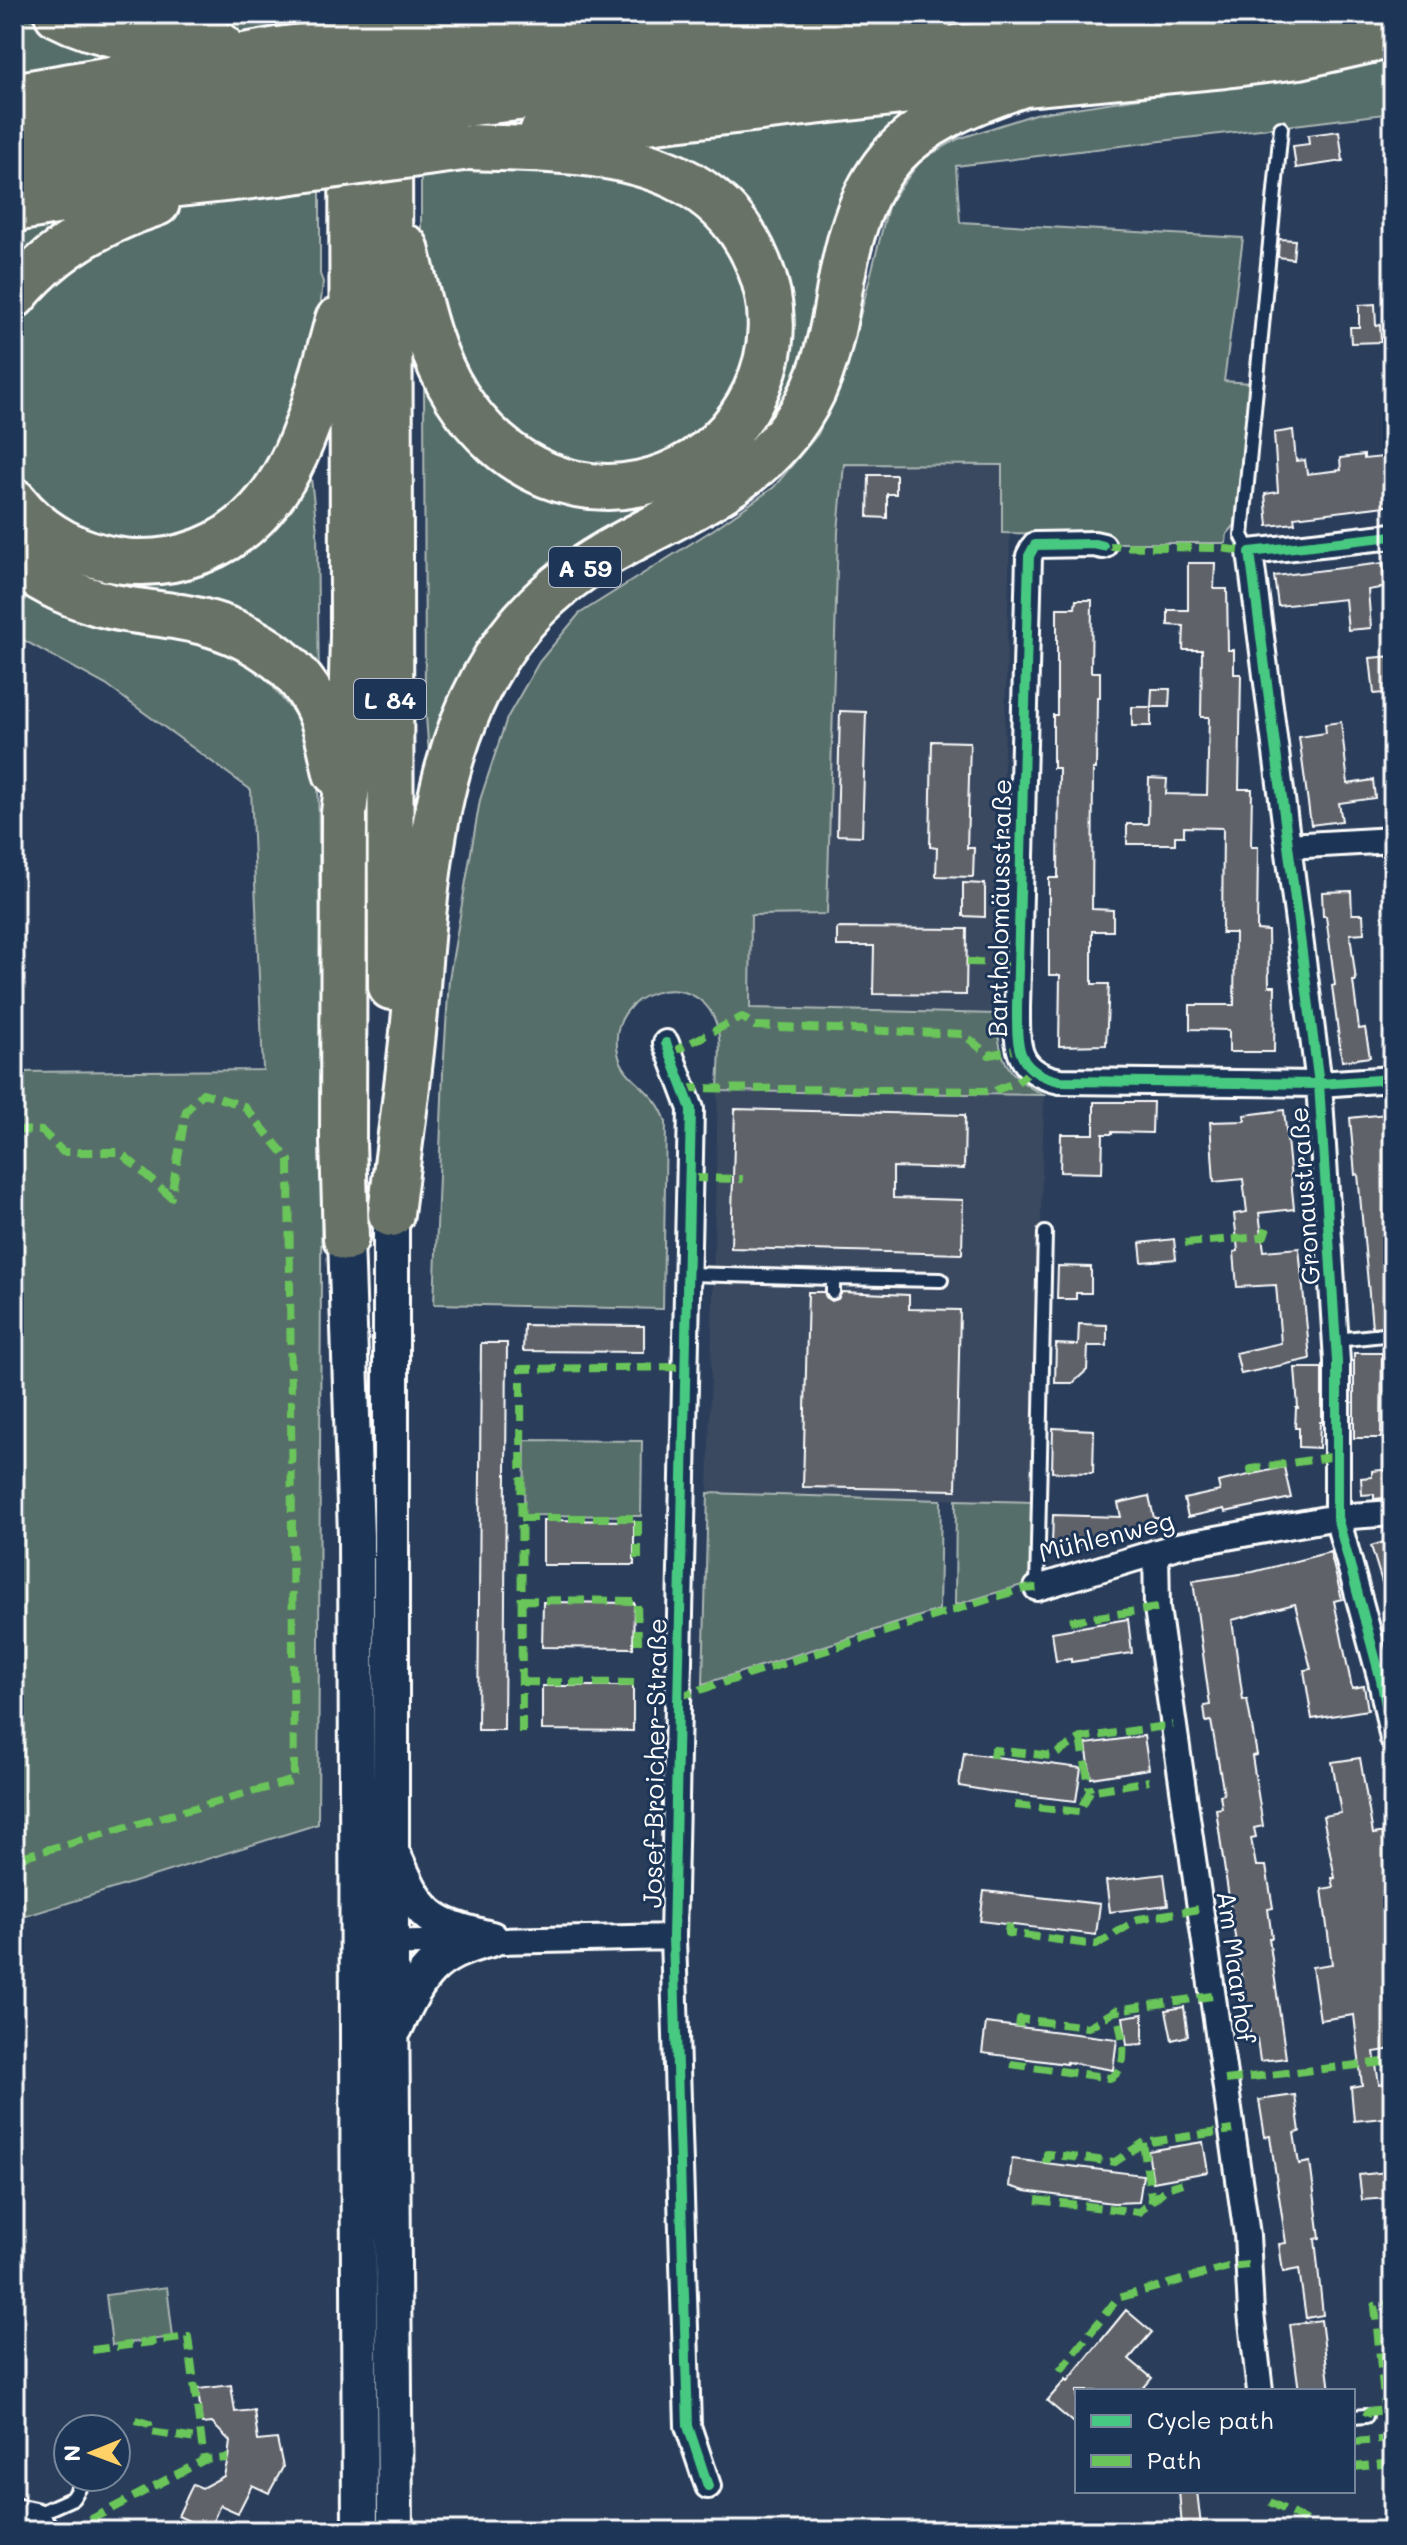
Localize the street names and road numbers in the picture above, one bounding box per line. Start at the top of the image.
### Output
road number: A 59 [549,547,621,587]
road number: L 84 [354,679,426,719]
street label: Bartholomäusstraße [980,778,1018,1038]
street label: Gronaustraße [1281,1106,1327,1286]
street label: Mühlenweg [1035,1503,1177,1569]
street label: Josef-Broicher-Straße [634,1618,674,1908]
street label: Am Maarhof [1209,1889,1265,2046]

